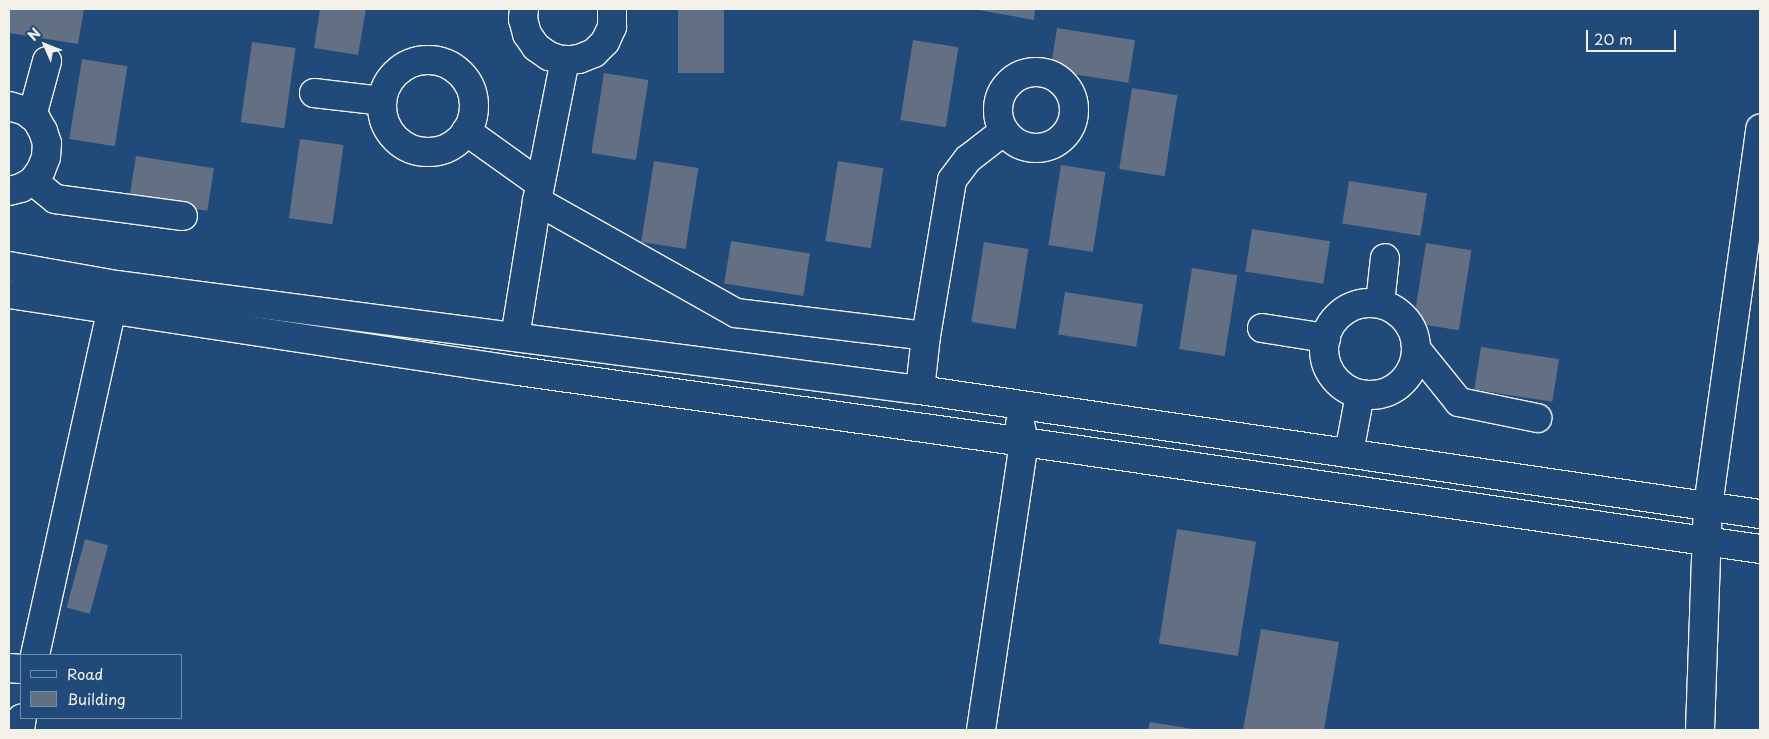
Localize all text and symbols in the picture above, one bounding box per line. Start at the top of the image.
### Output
north arrow [20,20,70,70]
scale bar [1589,20,1679,52]
text: N [22,23,45,46]
text: 20 m [1594,27,1633,50]
legend [20,654,182,719]
text: Road [67,662,103,685]
text: Building [67,687,126,710]

